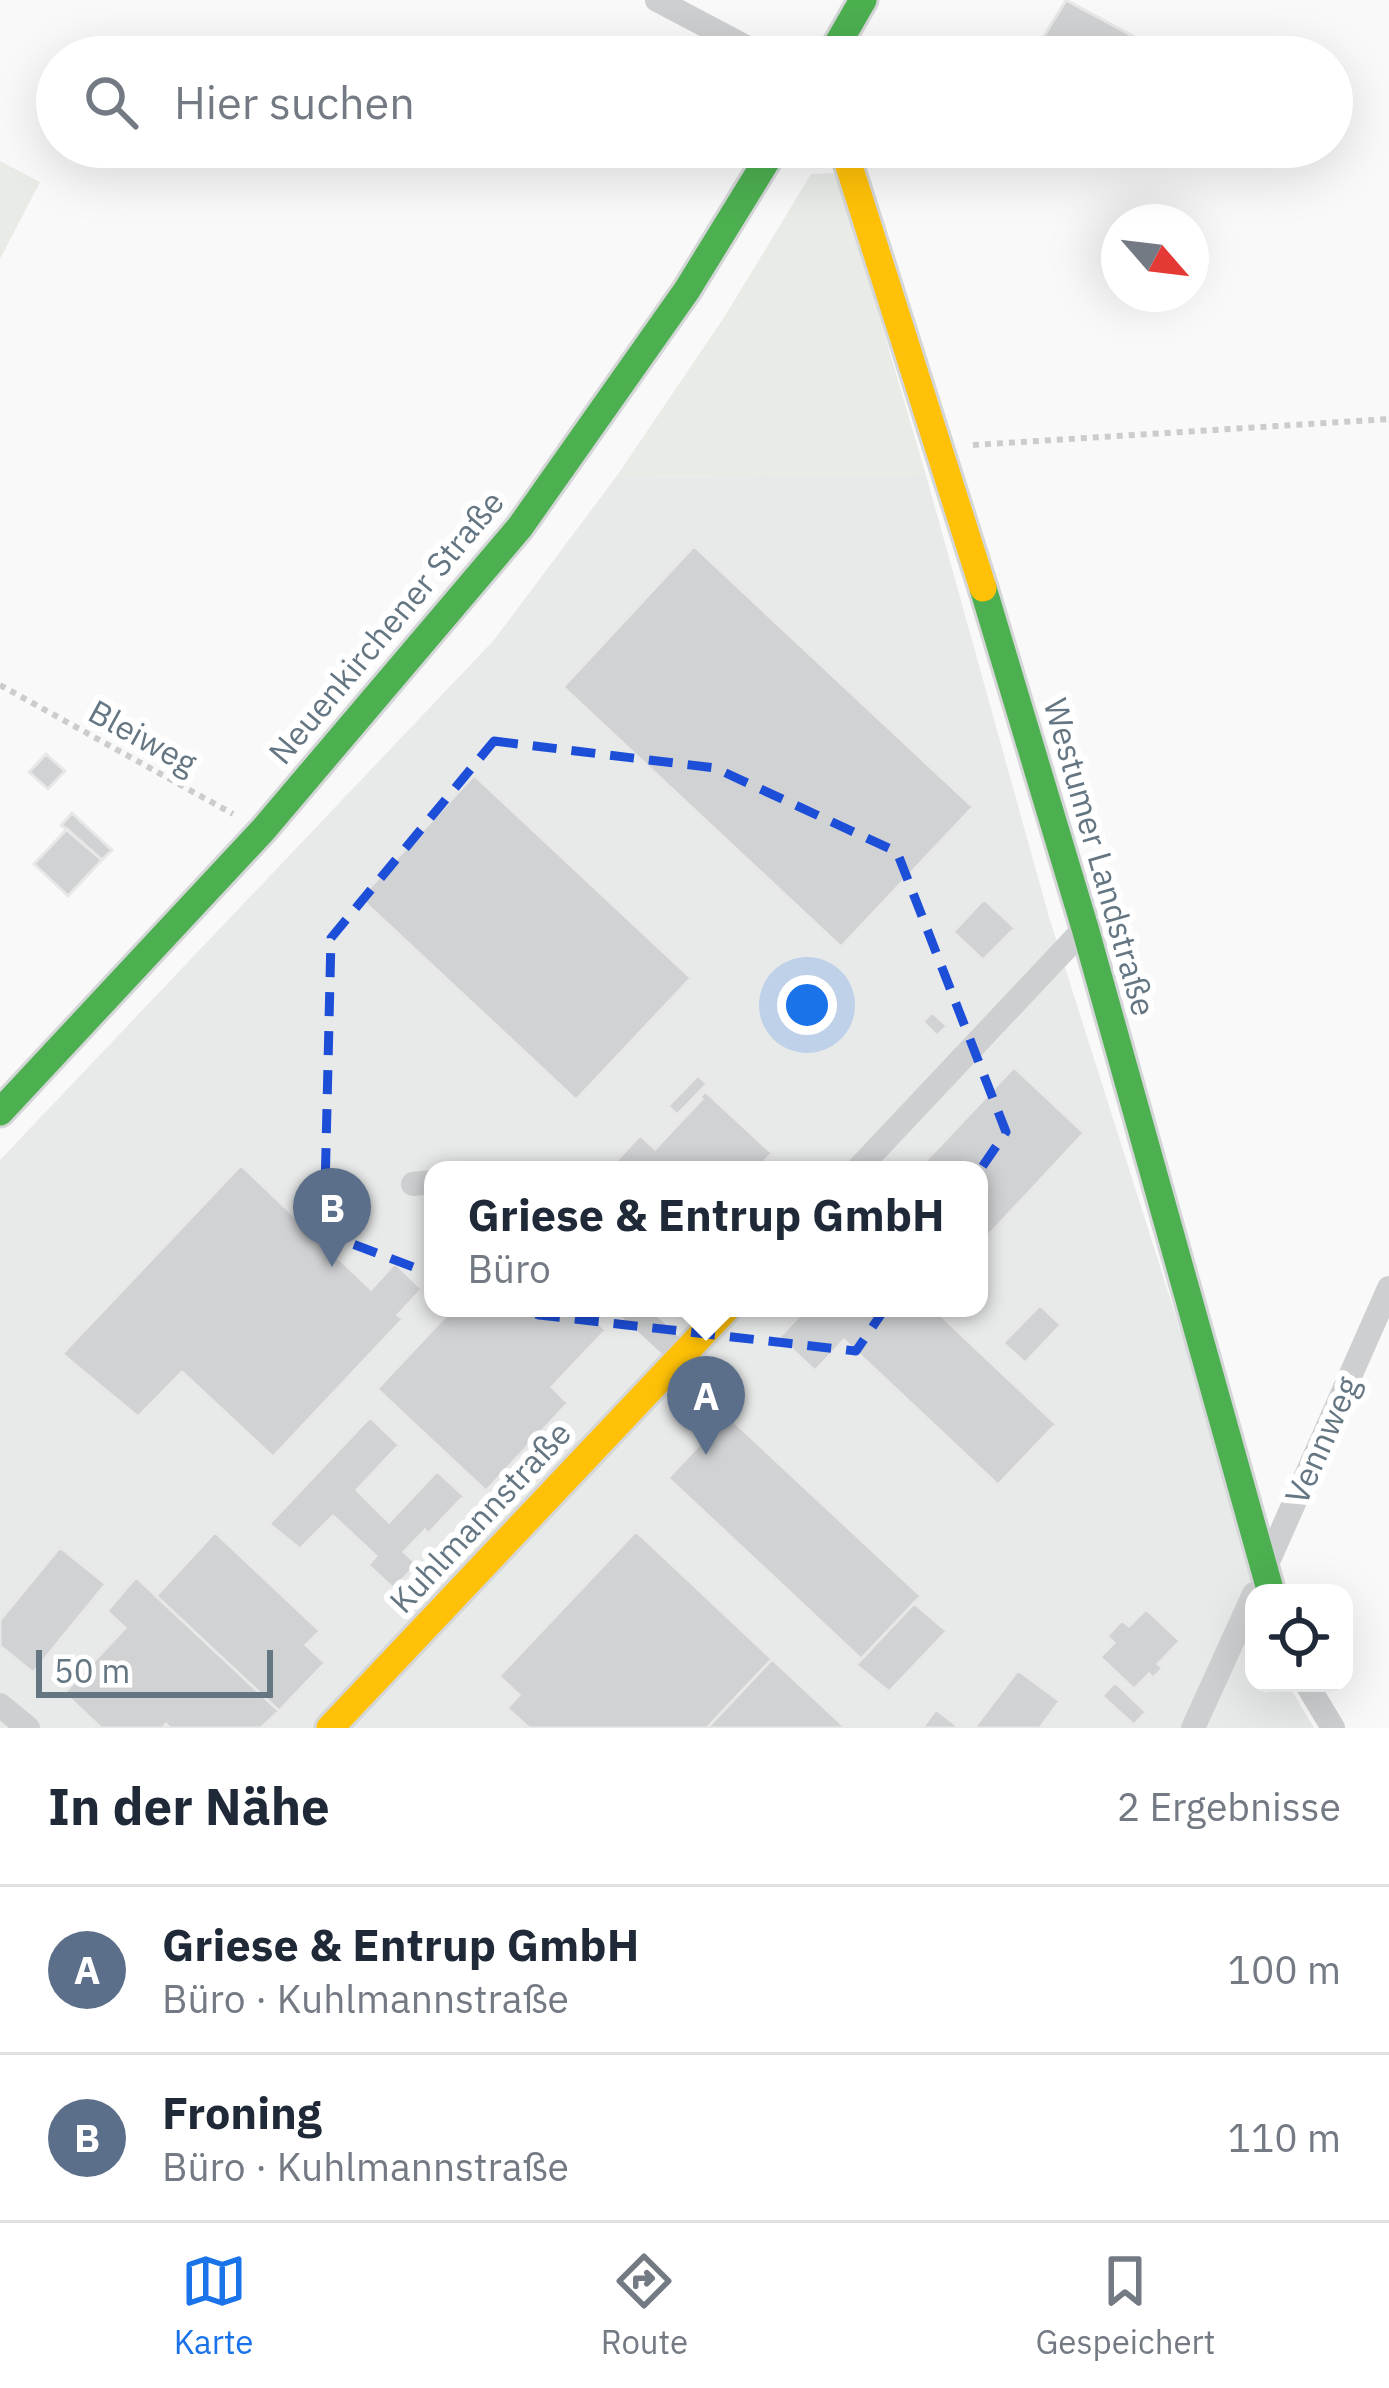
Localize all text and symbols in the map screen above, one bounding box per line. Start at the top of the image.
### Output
search box [36,36,1353,168]
icon: search [78,69,144,135]
text: Hier suchen [174,73,415,131]
north arrow [1101,204,1209,312]
street label: Neuenkirchener Straße [258,481,513,772]
street label: Bleiweg [81,689,206,784]
street label: Westumer Landstraße [1035,693,1166,1021]
your location [777,975,837,1035]
popup [424,1161,988,1317]
pin: B [293,1168,371,1267]
text: Griese & Entrup GmbH [467,1185,945,1243]
text: Büro [467,1243,551,1294]
pin: A [667,1356,745,1455]
street label: Vennweg [1274,1369,1369,1510]
street label: Kuhlmannstraße [380,1412,580,1622]
map controls [1245,1584,1353,1692]
button: locate [1245,1584,1353,1692]
scale bar [36,1644,273,1697]
text: 50 m [54,1649,130,1692]
text: In der Nähe [48,1773,330,1839]
text: 2 Ergebnisse [1117,1781,1341,1832]
text: Griese & Entrup GmbH [162,1915,639,1973]
text: A [74,1944,100,1995]
text: 100 m [1228,1944,1341,1995]
text: Büro · Kuhlmannstraße [162,1973,569,2024]
text: Froning [162,2083,322,2141]
text: B [74,2112,100,2163]
text: 110 m [1228,2112,1341,2163]
text: Büro · Kuhlmannstraße [162,2141,569,2192]
tab: Karte [174,2248,254,2363]
tab: Route [601,2248,688,2363]
tab: Gespeichert [1035,2248,1215,2363]

